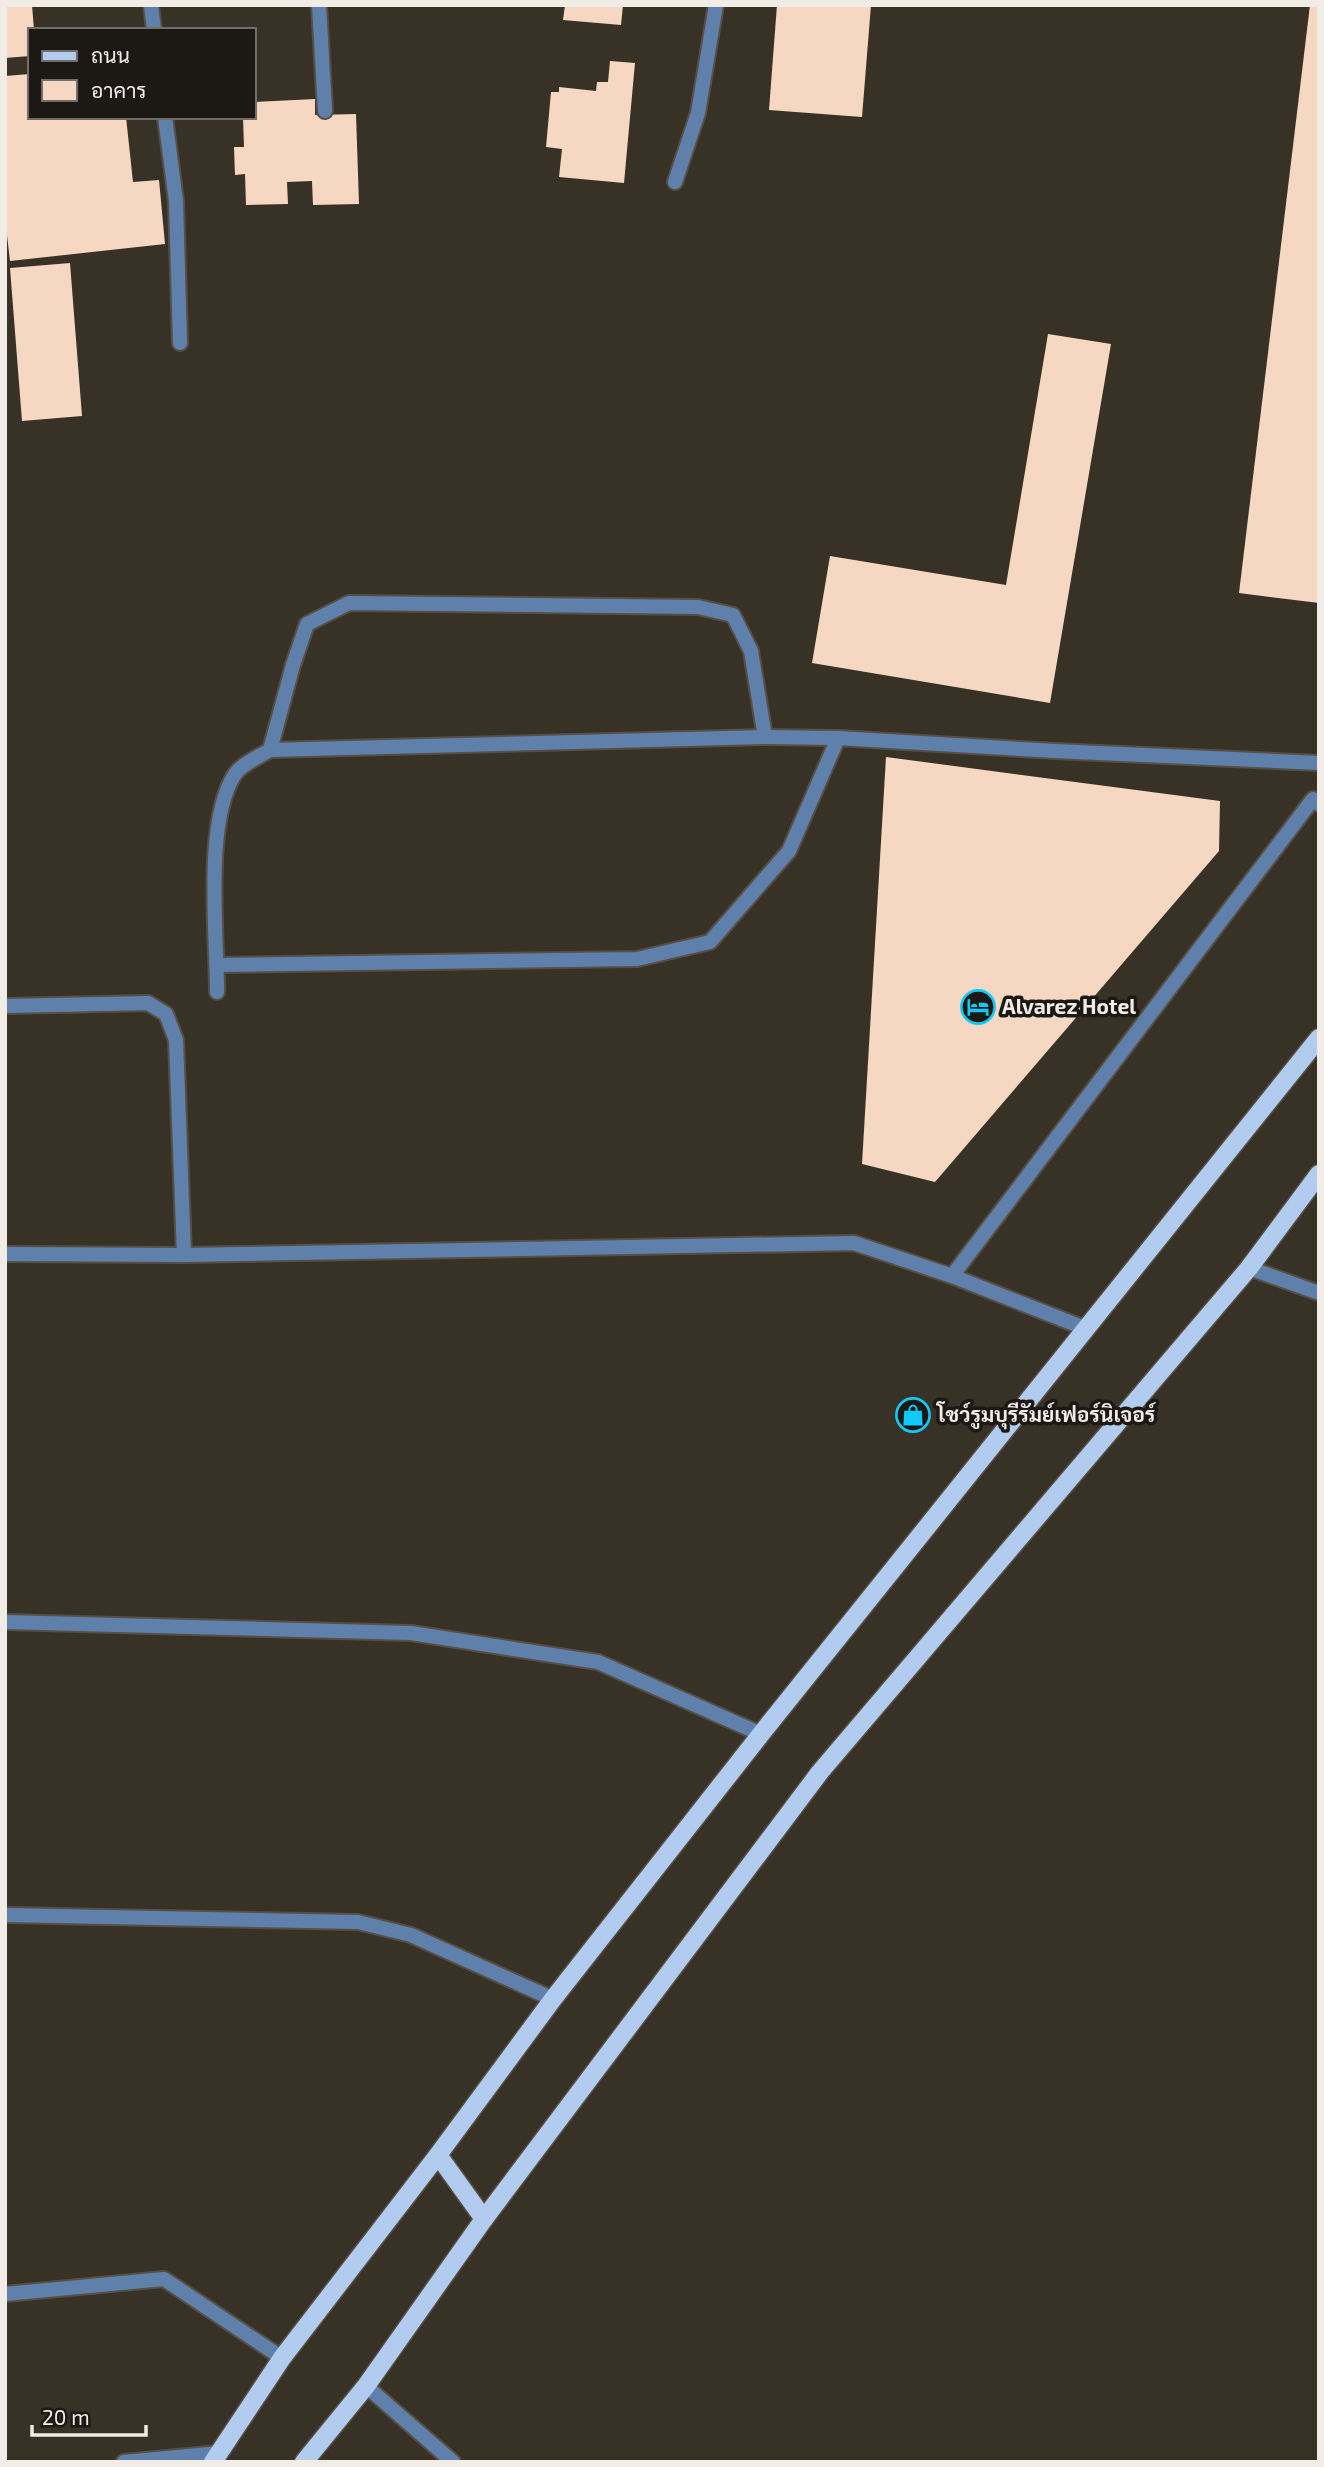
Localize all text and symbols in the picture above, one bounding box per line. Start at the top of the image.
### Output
legend [28,28,256,119]
text: ถนน [91,42,130,67]
text: อาคาร [91,77,147,102]
hotel icon: Alvarez Hotel [959,988,997,1026]
place label: Alvarez Hotel [1002,993,1136,1018]
shop icon: โชว์รูมบุรีรัมย์เฟอร์นิเจอร์ [894,1396,932,1434]
place label: โชว์รูมบุรีรัมย์เฟอร์นิเจอร์ [935,1401,1157,1430]
scale bar [32,2394,145,2438]
text: 20 m [42,2404,90,2429]

